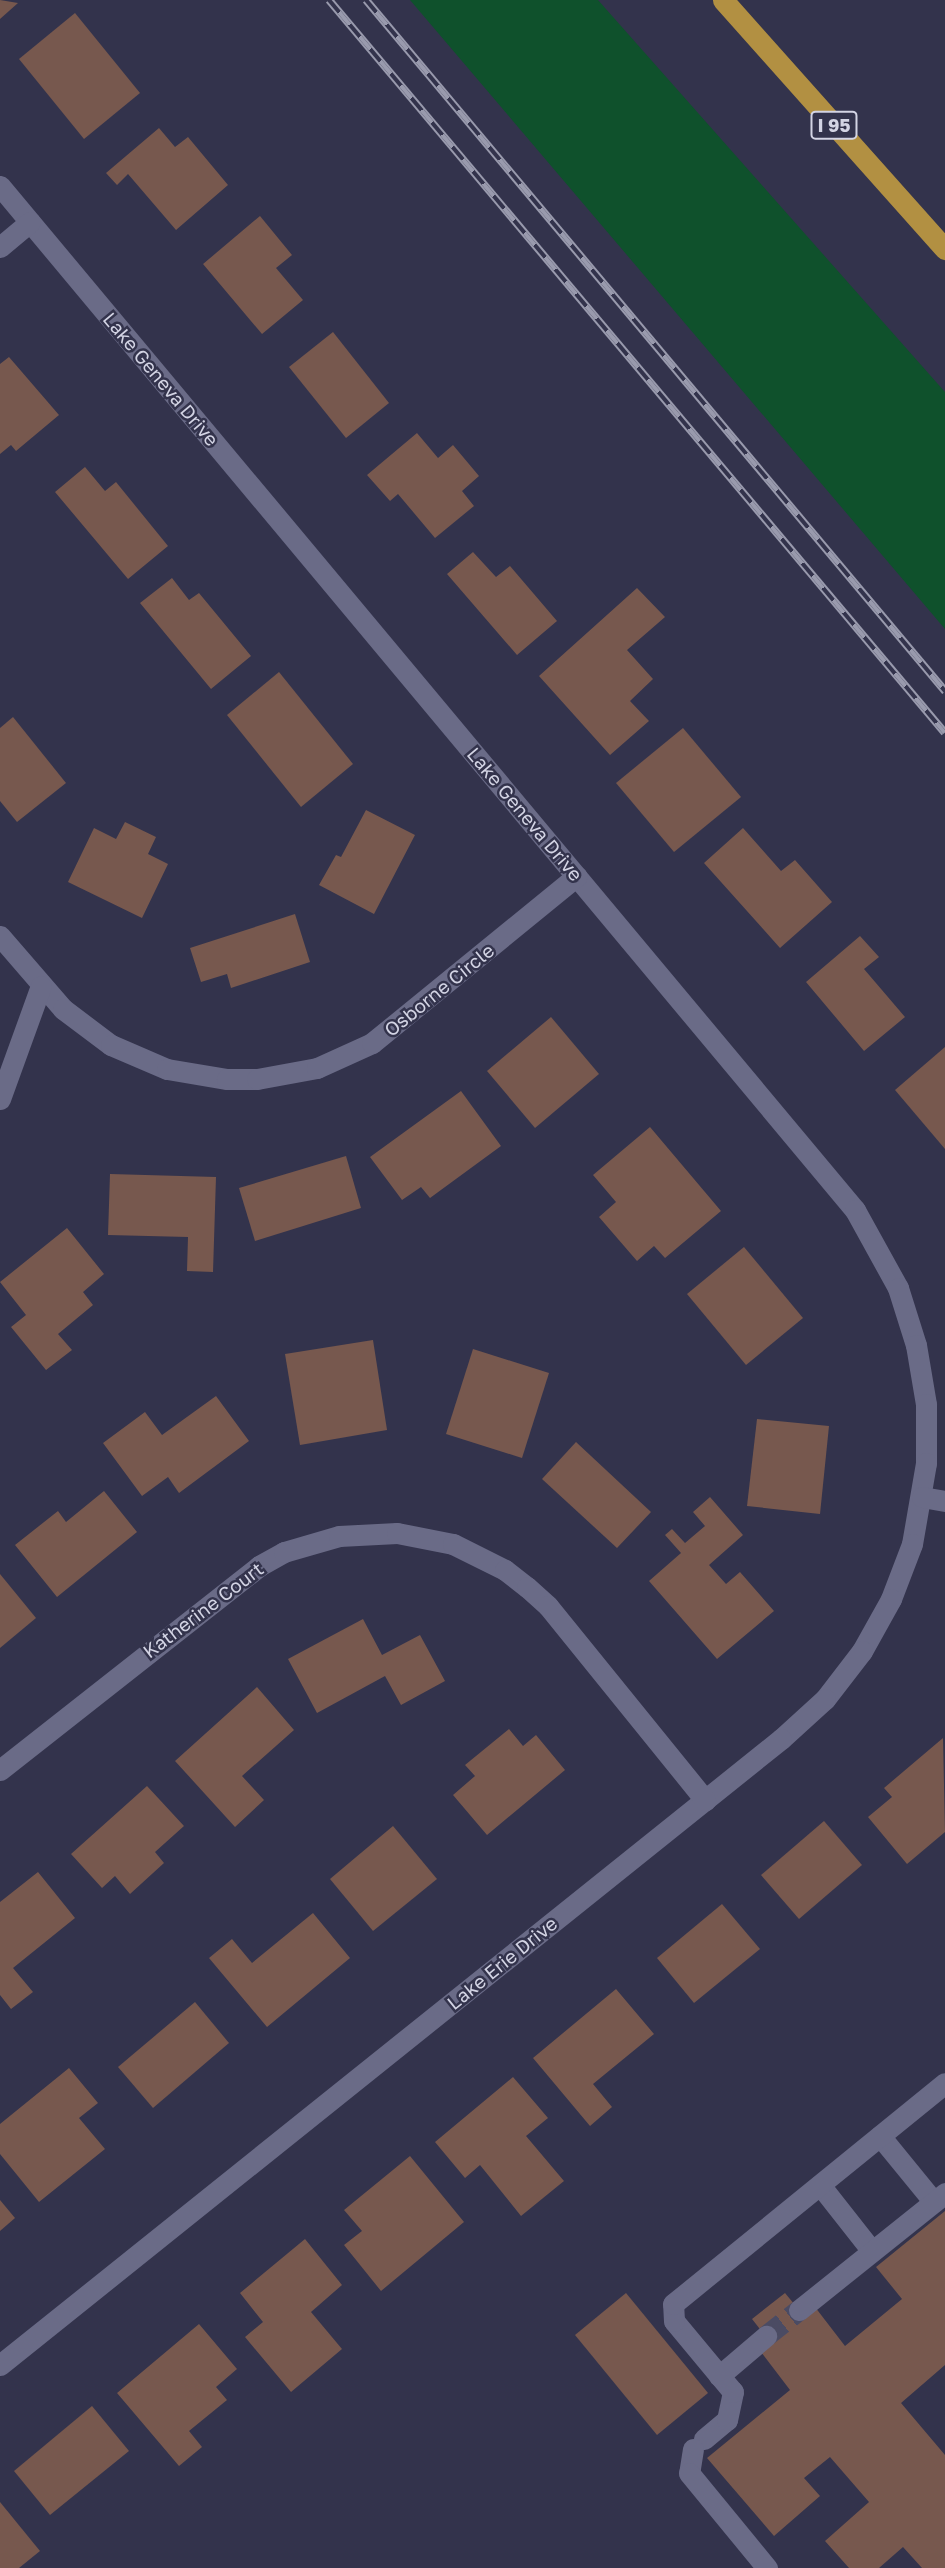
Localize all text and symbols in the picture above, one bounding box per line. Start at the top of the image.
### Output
road number: I 95 [810,110,858,140]
street label: Lake Geneva Drive [99,308,223,450]
street label: Lake Geneva Drive [463,743,587,885]
street label: Osborne Circle [380,939,498,1041]
street label: Katherine Court [138,1557,268,1663]
street label: Lake Erie Drive [442,1912,562,2014]

